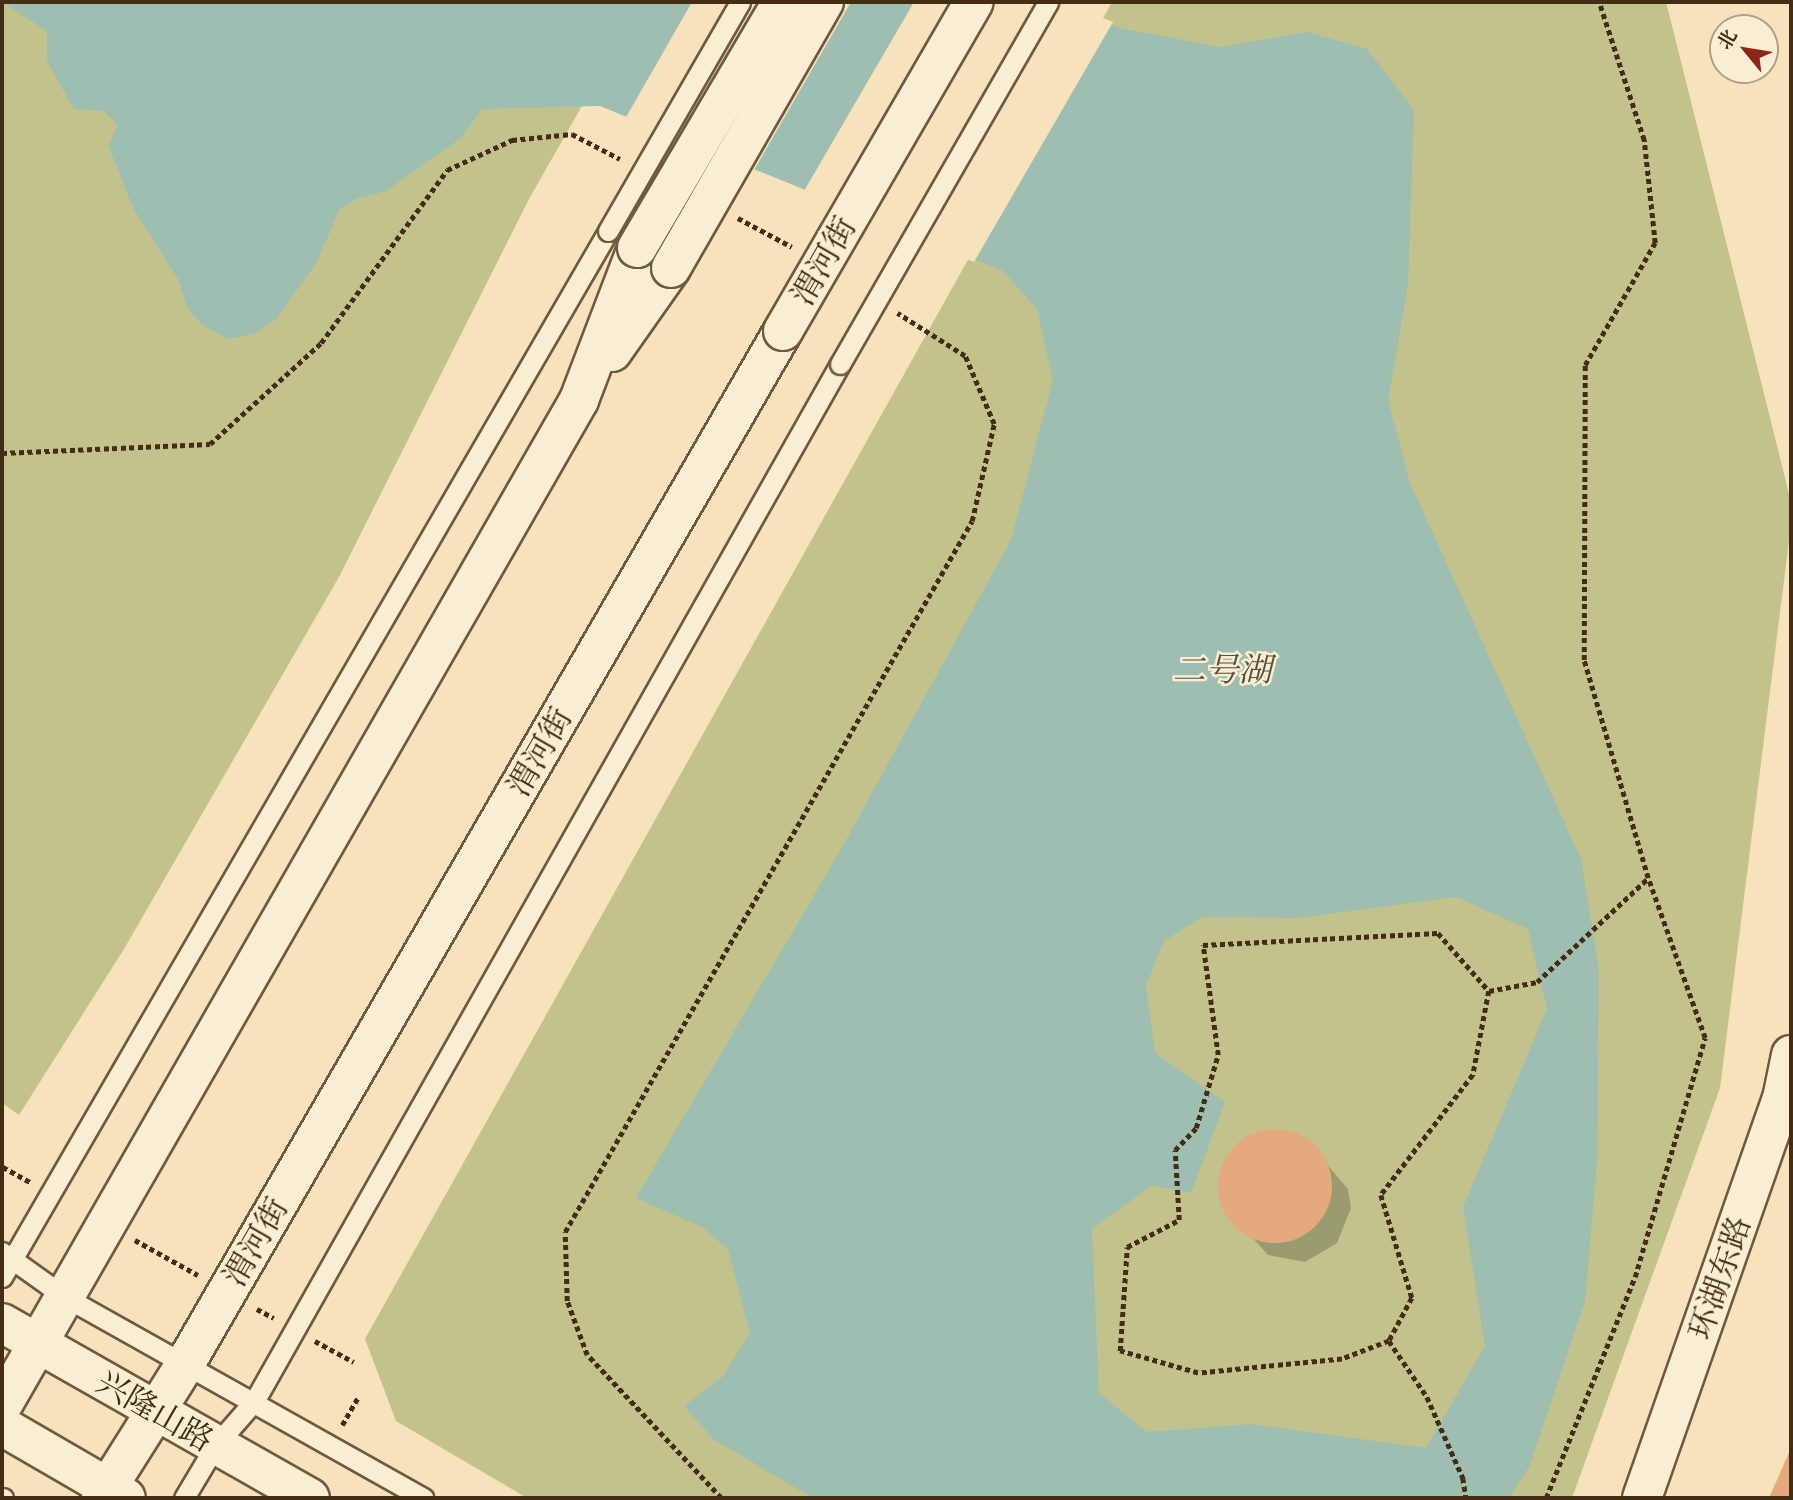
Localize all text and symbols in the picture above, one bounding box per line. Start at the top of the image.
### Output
north arrow [1709,14,1779,84]
text: 北 [1712,25,1743,54]
street label: 渭河街 [783,210,865,312]
water label: 二号湖 [1173,650,1271,690]
street label: 渭河街 [499,701,581,803]
street label: 渭河街 [215,1191,297,1293]
street label: 环湖东路 [1681,1211,1759,1345]
street label: 兴隆山路 [90,1362,220,1460]

